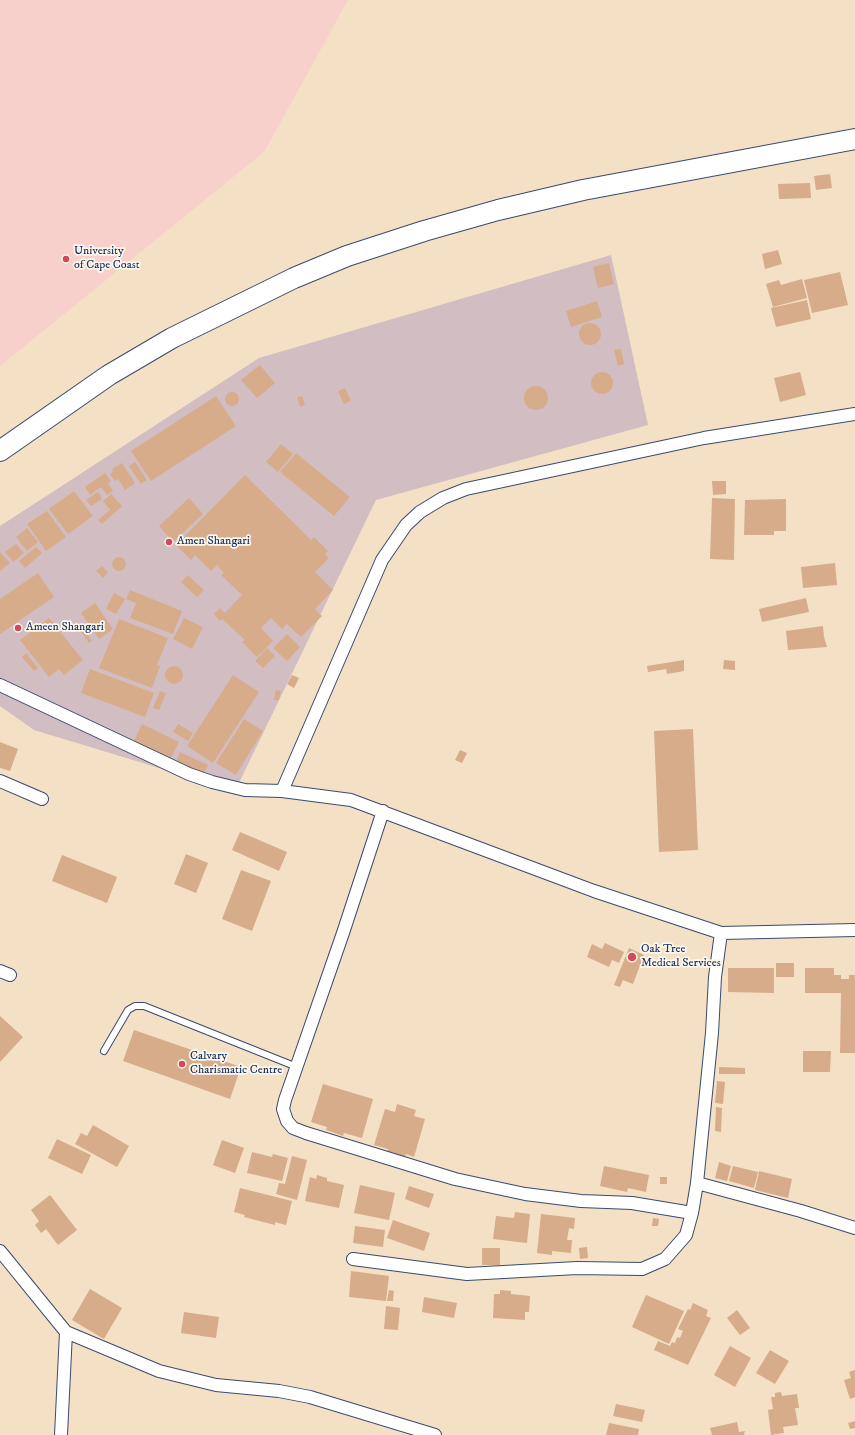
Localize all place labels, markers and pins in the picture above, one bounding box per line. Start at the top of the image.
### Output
place label: University of Cape Coast [74,245,140,273]
marker: University of Cape Coast [61,254,71,264]
place label: Amen Shangari [177,535,250,549]
marker: Amen Shangari [164,537,174,547]
place label: Ameen Shangari [26,621,104,635]
marker: Ameen Shangari [13,623,23,633]
place label: Oak Tree Medical Services [641,943,721,971]
marker: Oak Tree Medical Services [626,951,638,963]
place label: Calvary Charismatic Centre [190,1050,282,1078]
marker: Calvary Charismatic Centre [177,1059,187,1069]

